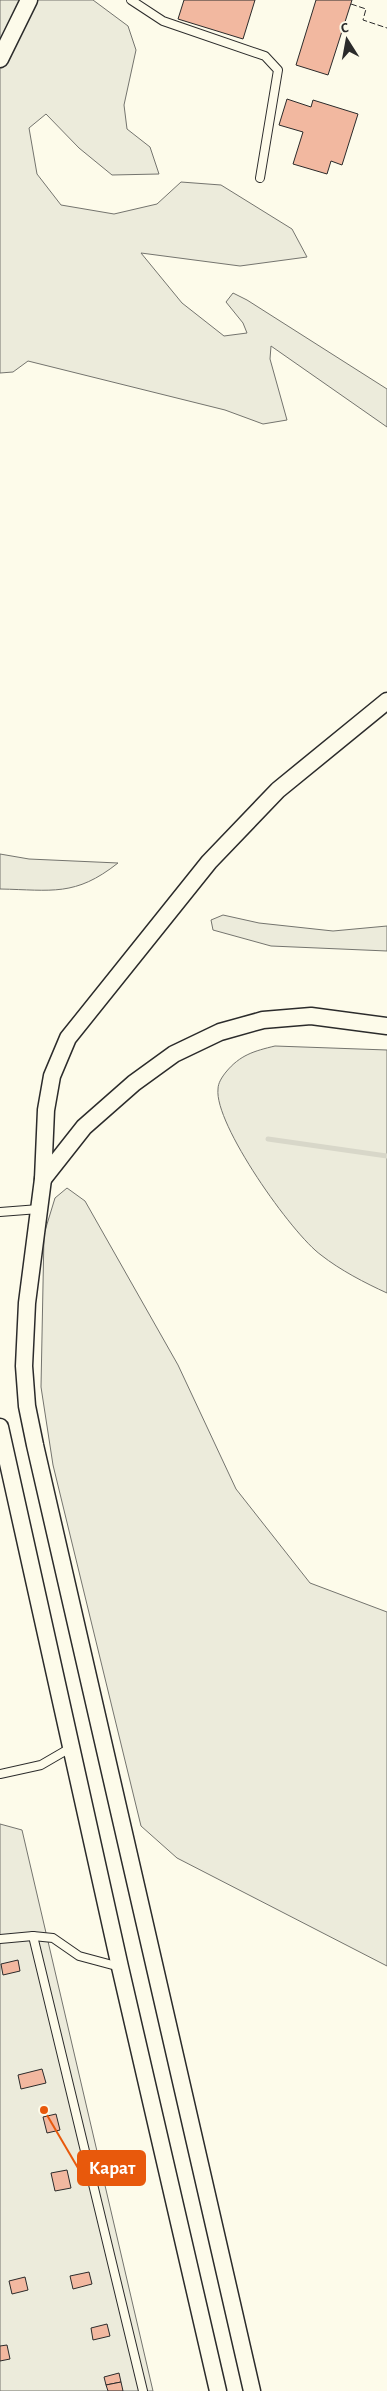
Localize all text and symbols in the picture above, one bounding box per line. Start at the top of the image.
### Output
north arrow [322,15,372,65]
text: С [340,21,350,36]
callout: Карат [78,2151,145,2185]
text: Карат [89,2159,136,2178]

